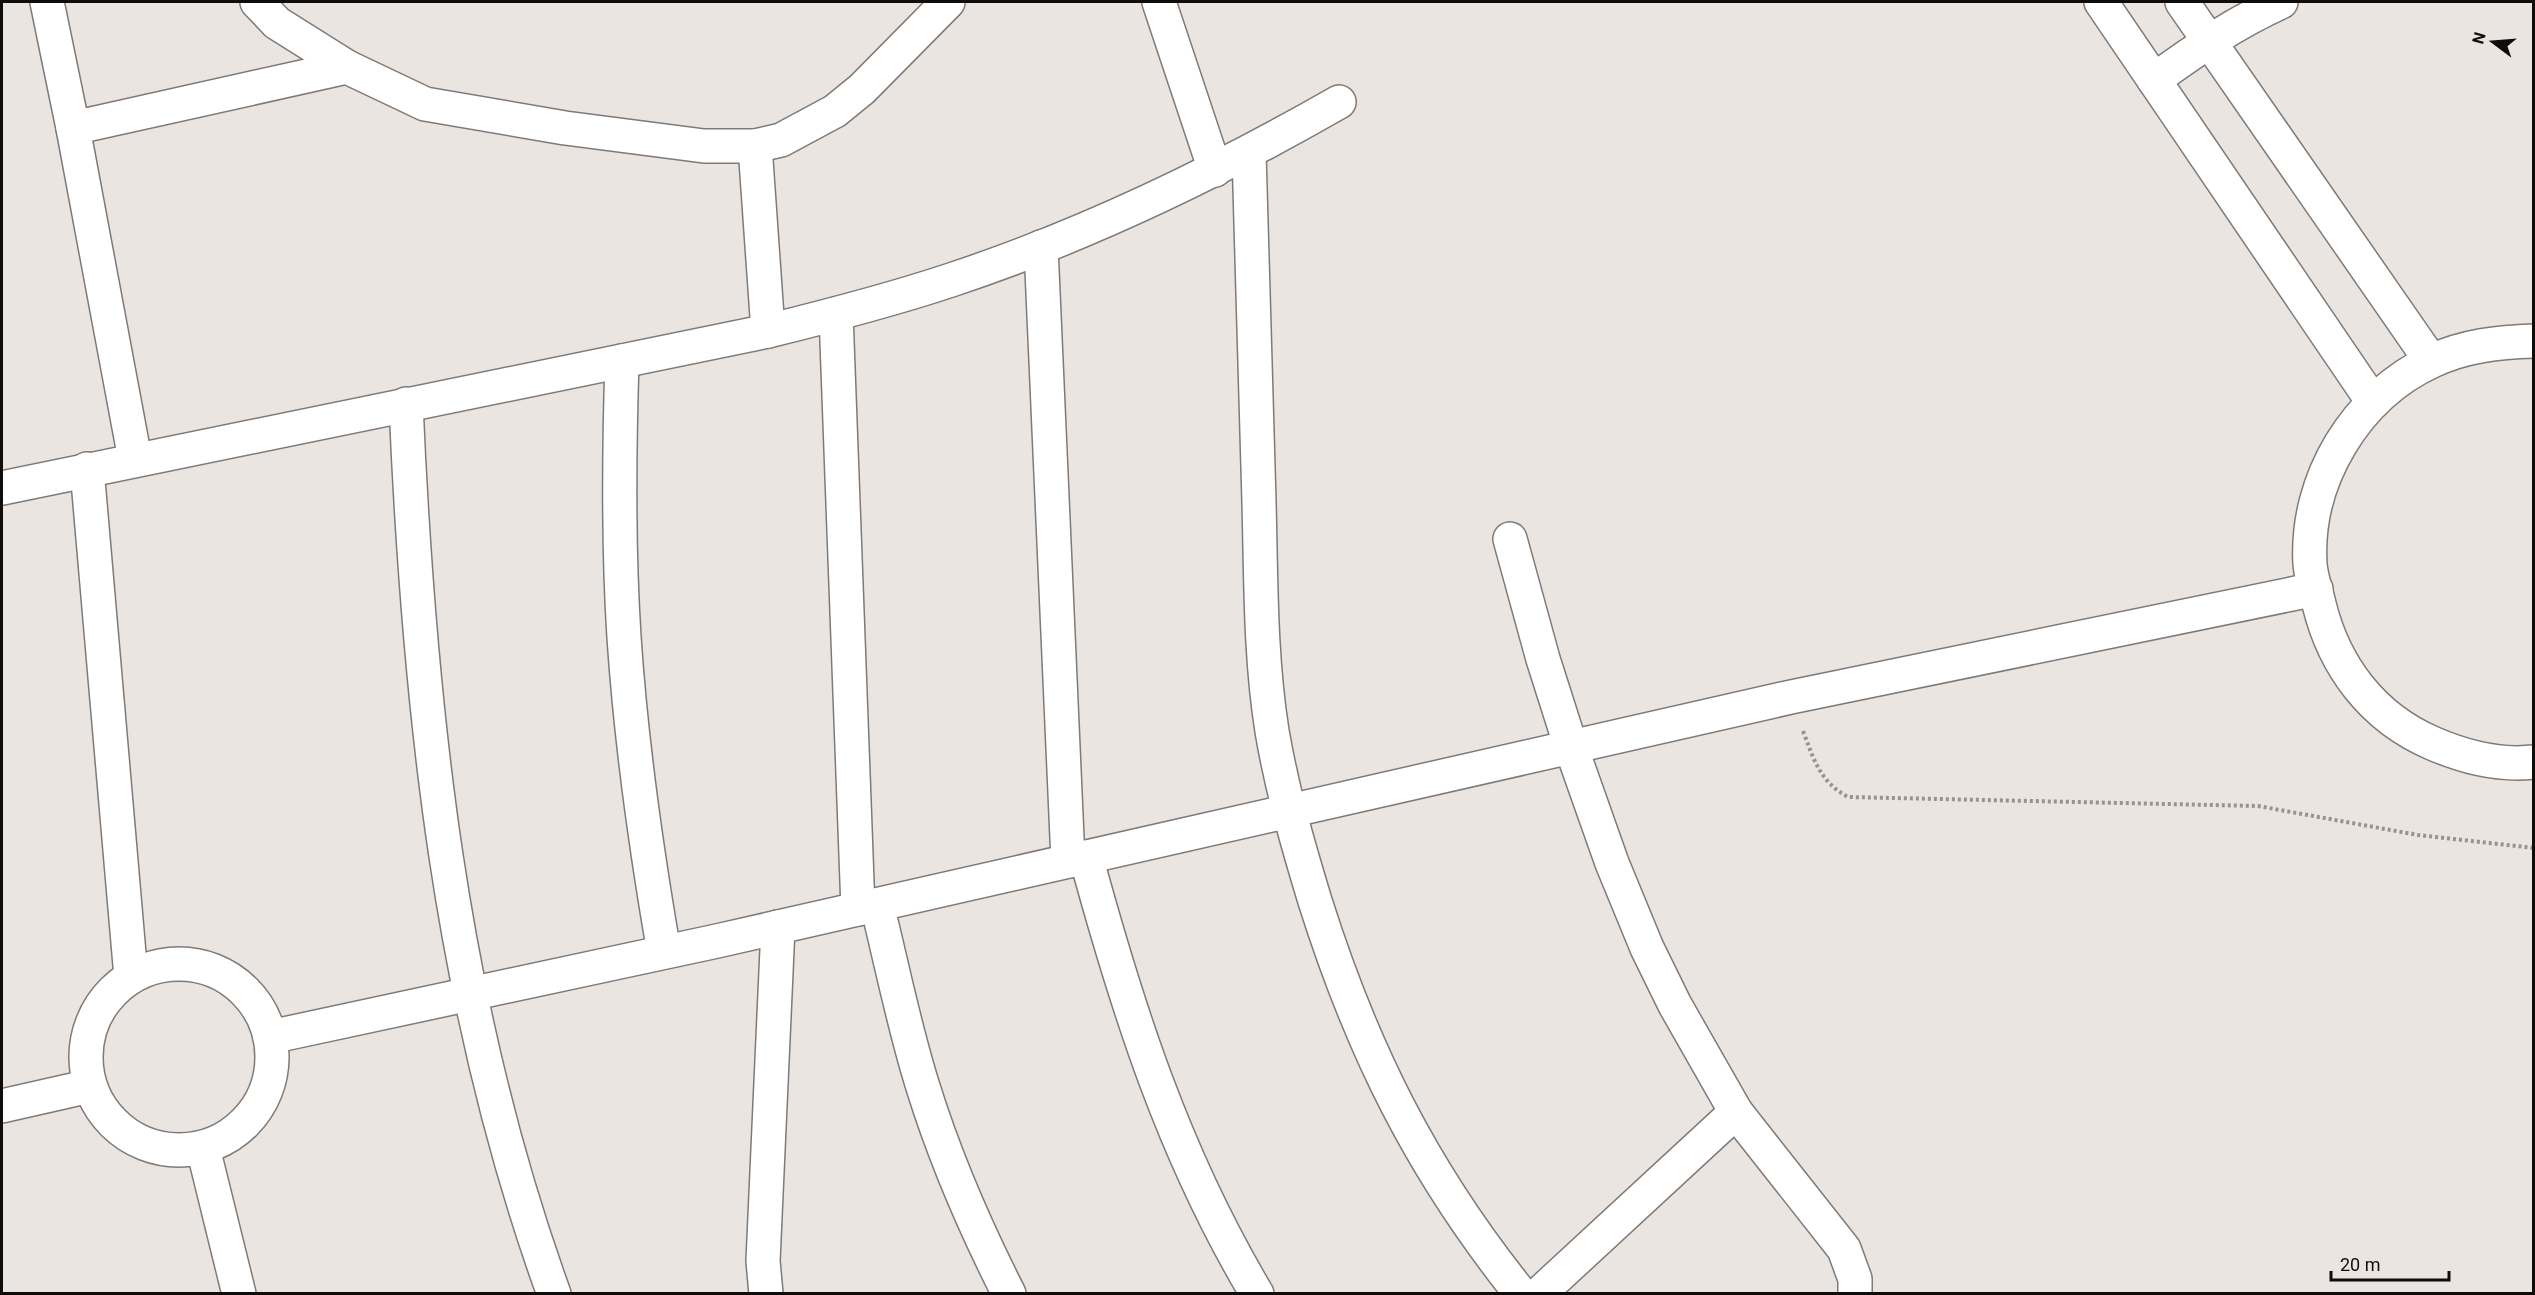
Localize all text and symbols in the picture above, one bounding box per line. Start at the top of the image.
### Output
north arrow [2463,12,2523,72]
text: N [2468,30,2490,46]
scale bar [2331,1244,2450,1282]
text: 20 m [2340,1254,2380,1275]

